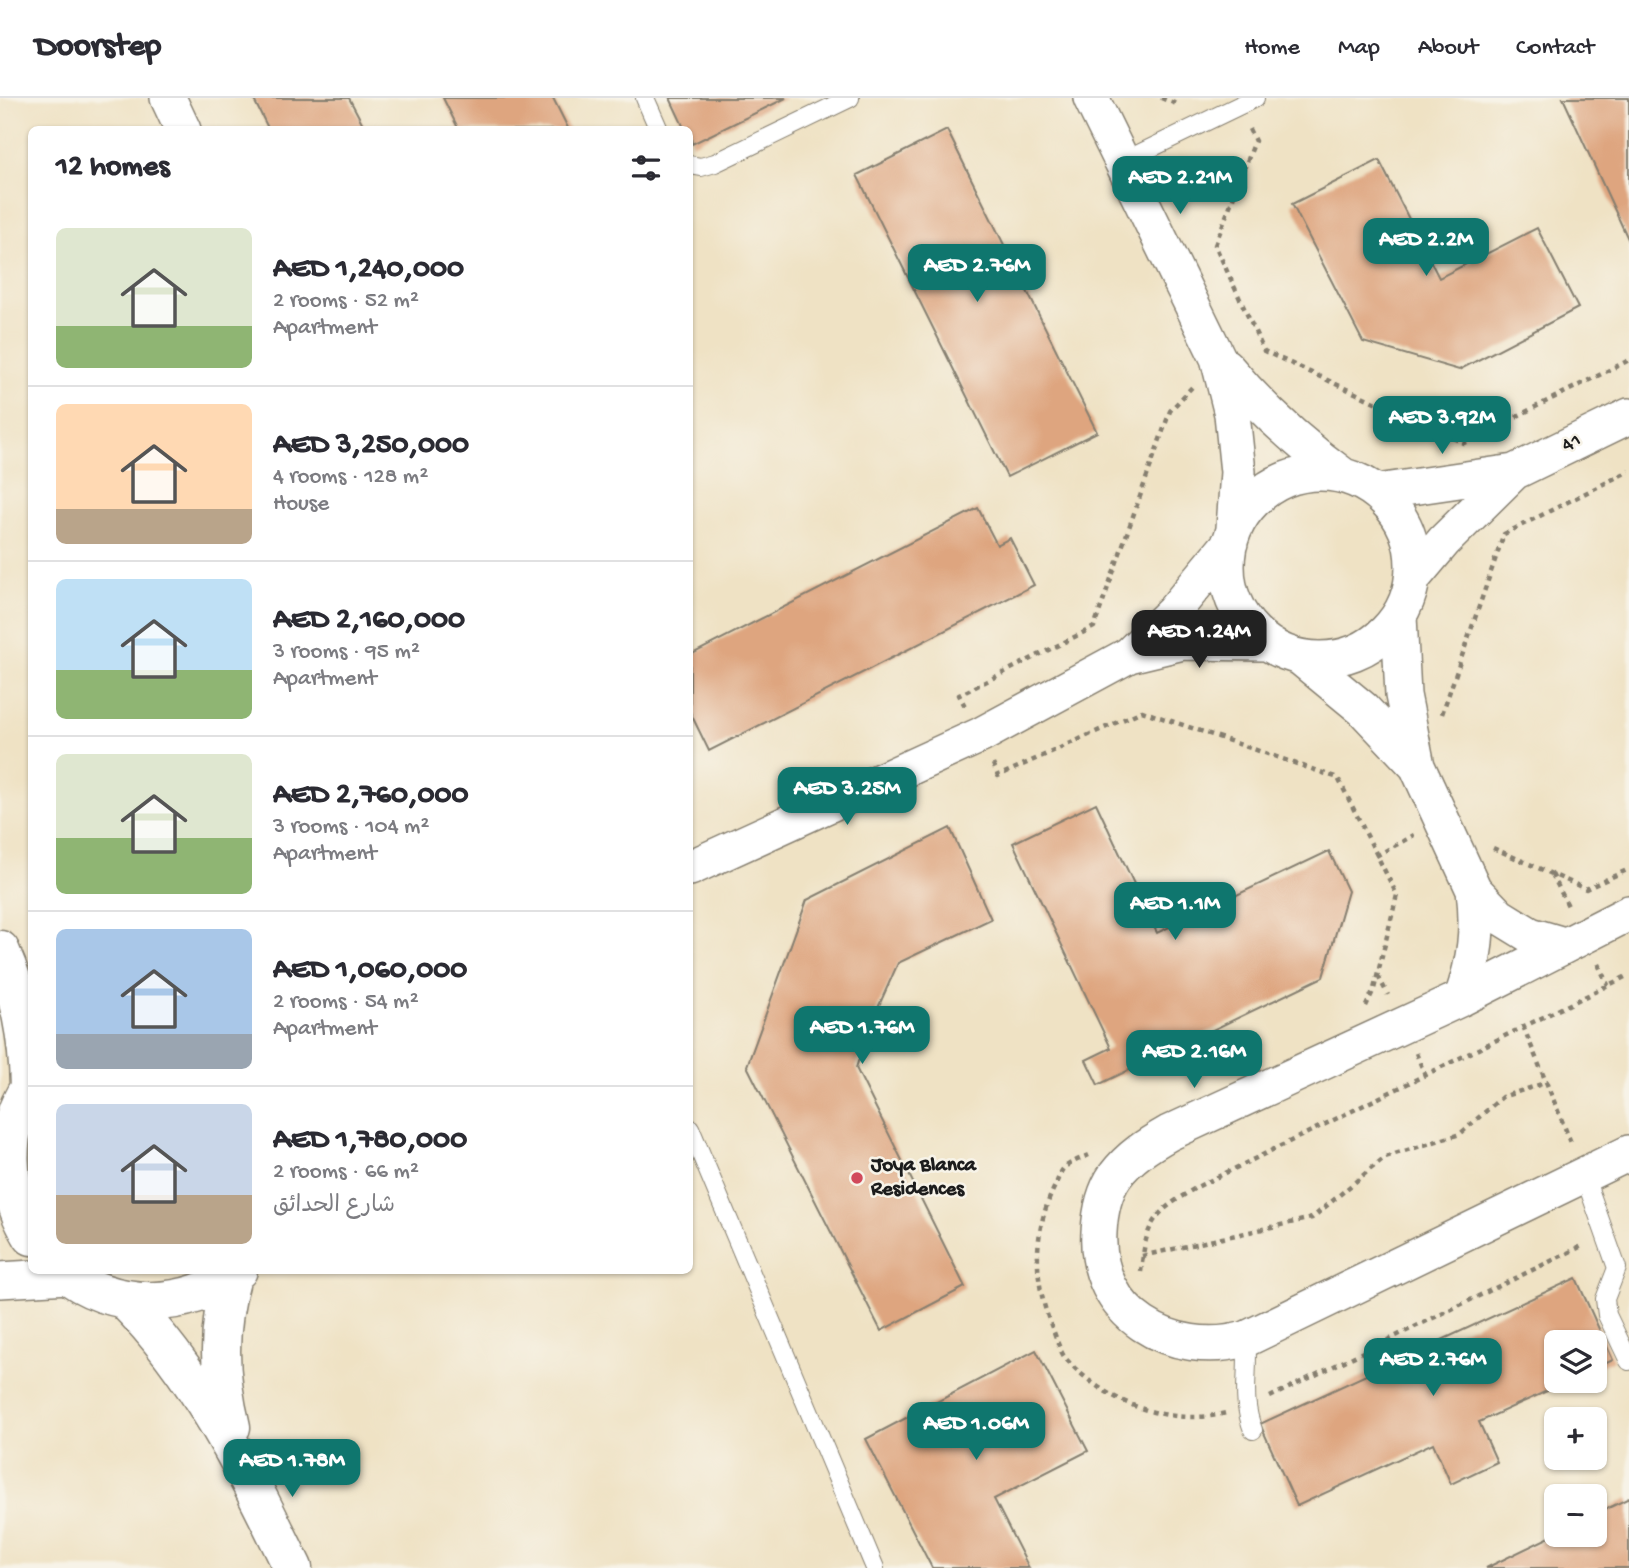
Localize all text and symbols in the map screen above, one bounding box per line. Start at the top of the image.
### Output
text: Doorstep [35,29,161,67]
text: Home [1244,34,1300,63]
text: Map [1338,34,1380,63]
text: About [1418,34,1478,63]
text: Contact [1516,34,1594,63]
icon: filters [627,149,665,187]
text: 12 homes [56,151,169,186]
pin: AED 2.21M [1100,156,1260,216]
text: AED 2.21M [1128,165,1232,192]
pin: AED 2.2M [1354,218,1498,278]
text: AED 2.2M [1379,227,1473,254]
pin: AED 2.76M [897,244,1057,304]
text: AED 1,240,000 [273,253,464,288]
text: AED 2.76M [924,253,1030,280]
icon: home [112,256,196,340]
text: 2 rooms · 52 m² [273,288,419,315]
text: Apartment [273,315,377,342]
pin: AED 3.92M [1362,396,1522,456]
text: AED 3.92M [1389,405,1495,432]
text: AED 3,250,000 [273,429,469,464]
street label: 41 [1558,429,1586,459]
icon: home [112,432,196,516]
text: 4 rooms · 128 m² [273,464,428,491]
text: House [273,491,329,518]
text: AED 2,160,000 [273,604,465,639]
icon: home [112,607,196,691]
pin: AED 1.24M [1119,610,1279,670]
text: AED 1.24M [1148,619,1250,646]
text: 3 rooms · 95 m² [273,639,420,666]
text: Apartment [273,666,377,693]
pin: AED 3.25M [767,768,927,827]
text: AED 3.25M [794,776,900,803]
text: AED 2,760,000 [273,779,469,814]
icon: home [112,782,196,866]
text: 3 rooms · 104 m² [273,814,429,841]
text: Apartment [273,841,377,868]
pin: AED 1.1M [1103,882,1247,942]
text: AED 1.1M [1130,891,1220,918]
text: AED 1,060,000 [273,954,467,989]
icon: home [112,957,196,1041]
text: 2 rooms · 54 m² [273,989,419,1016]
pin: AED 1.76M [782,1006,942,1066]
text: AED 1.76M [810,1015,914,1042]
text: Apartment [273,1016,377,1043]
pin: AED 2.16M [1114,1030,1274,1090]
text: AED 2.16M [1142,1039,1246,1066]
text: AED 1,780,000 [273,1124,467,1159]
icon: home [112,1132,196,1216]
place label: Joya Blanca Residences [870,1154,977,1203]
text: 2 rooms · 66 m² [273,1159,419,1186]
marker: Joya Blanca Residences [849,1170,865,1186]
text: شارع الحدائق [273,1193,395,1220]
map controls [1544,1330,1607,1547]
button: layers [1544,1330,1607,1393]
pin: AED 2.76M [1353,1338,1513,1398]
text: AED 2.76M [1380,1347,1486,1374]
pin: AED 1.06M [896,1402,1056,1462]
button: + [1544,1407,1607,1470]
text: AED 1.06M [923,1411,1029,1438]
pin: AED 1.78M [212,1440,372,1499]
text: AED 1.78M [239,1448,345,1475]
button: − [1544,1484,1607,1547]

